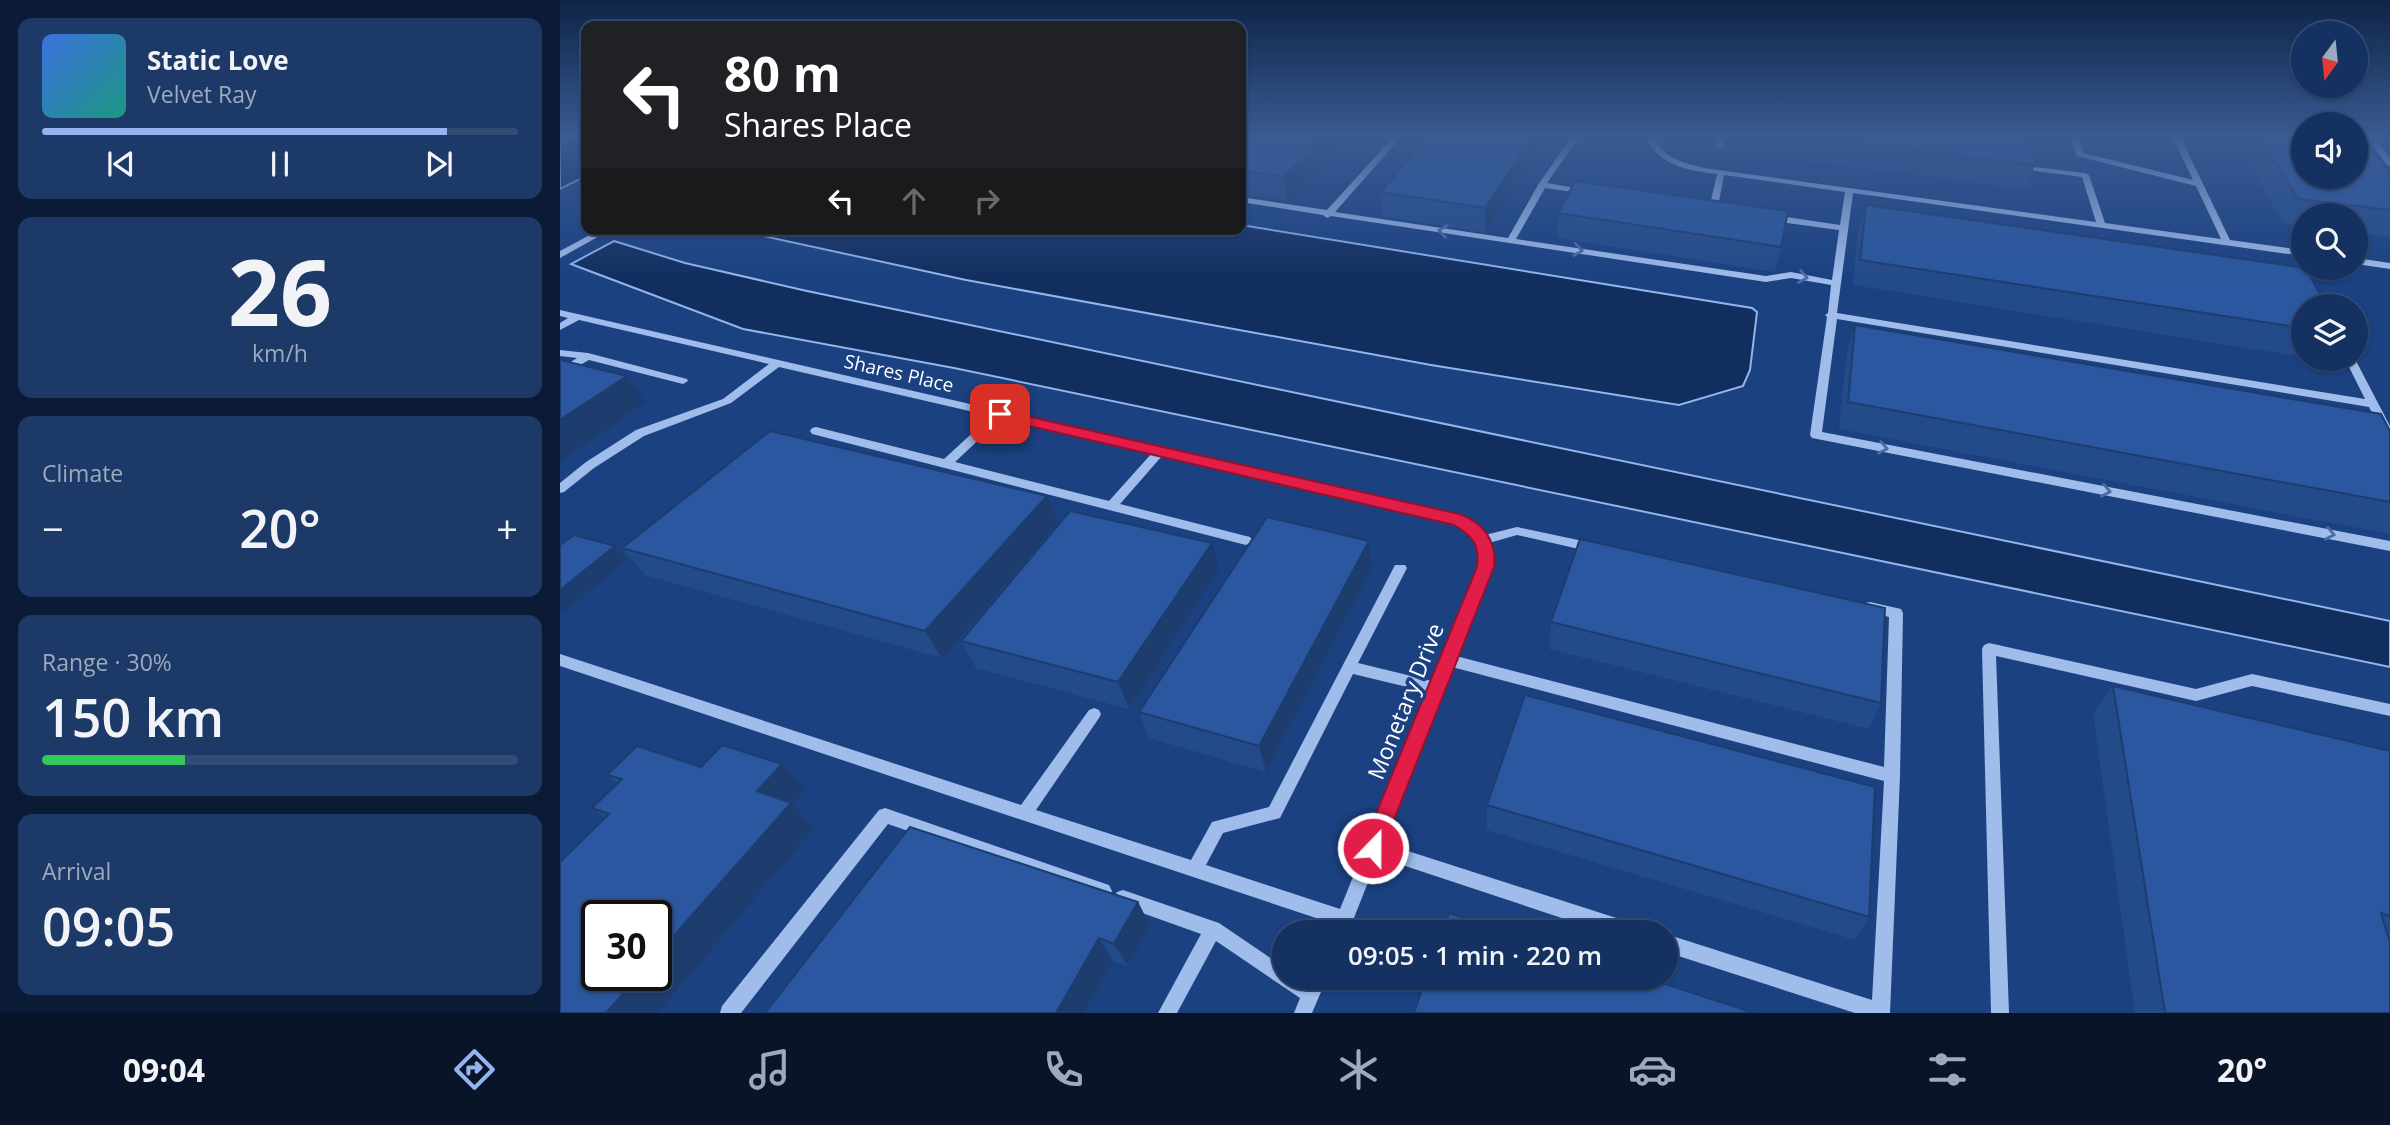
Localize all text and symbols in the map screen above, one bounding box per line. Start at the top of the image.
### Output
north arrow [2291,21,2368,98]
map controls [2291,21,2368,371]
text: 80 m [724,40,841,106]
text: Static Love [147,42,289,78]
icon: left [609,49,700,140]
text: Velvet Ray [147,78,257,110]
text: Shares Place [724,103,912,146]
button: sound [2291,112,2368,189]
icon: previous [102,145,140,183]
icon: pause [261,145,299,183]
icon: next [420,145,458,183]
icon: left [822,182,860,220]
icon: ahead [895,182,933,220]
icon: right [968,182,1006,220]
button: search [2291,203,2368,280]
one-way arrow [1437,223,1449,238]
text: 26 [228,229,332,353]
one-way arrow [1572,242,1584,257]
one-way arrow [1797,269,1809,284]
button: layers [2291,294,2368,371]
text: km/h [252,337,308,369]
street label: Shares Place [842,348,956,398]
pin [970,384,1030,444]
icon: arrive [981,395,1019,433]
one-way arrow [1877,440,1889,455]
text: Climate [42,457,123,489]
one-way arrow [2100,483,2112,498]
text: 20° [239,492,321,563]
text: − [42,502,64,554]
text: + [496,502,518,554]
one-way arrow [2324,526,2335,541]
street label: Monetary Drive [1359,618,1451,784]
text: Range · 30% [42,646,172,678]
text: 150 km [42,681,224,752]
position arrow [1336,811,1410,885]
text: Arrival [42,855,111,887]
text: 09:05 [42,890,175,961]
speed limit sign: 30 [581,900,672,991]
text: 09:05 · 1 min · 220 m [1348,937,1602,973]
icon: directions [450,1045,499,1094]
icon: music [745,1045,794,1094]
icon: phone [1039,1045,1088,1094]
icon: climate [1334,1045,1383,1094]
icon: car [1628,1045,1677,1094]
icon: filters [1923,1045,1972,1094]
text: 09:04 [123,1048,205,1091]
text: 20° [2217,1048,2267,1091]

